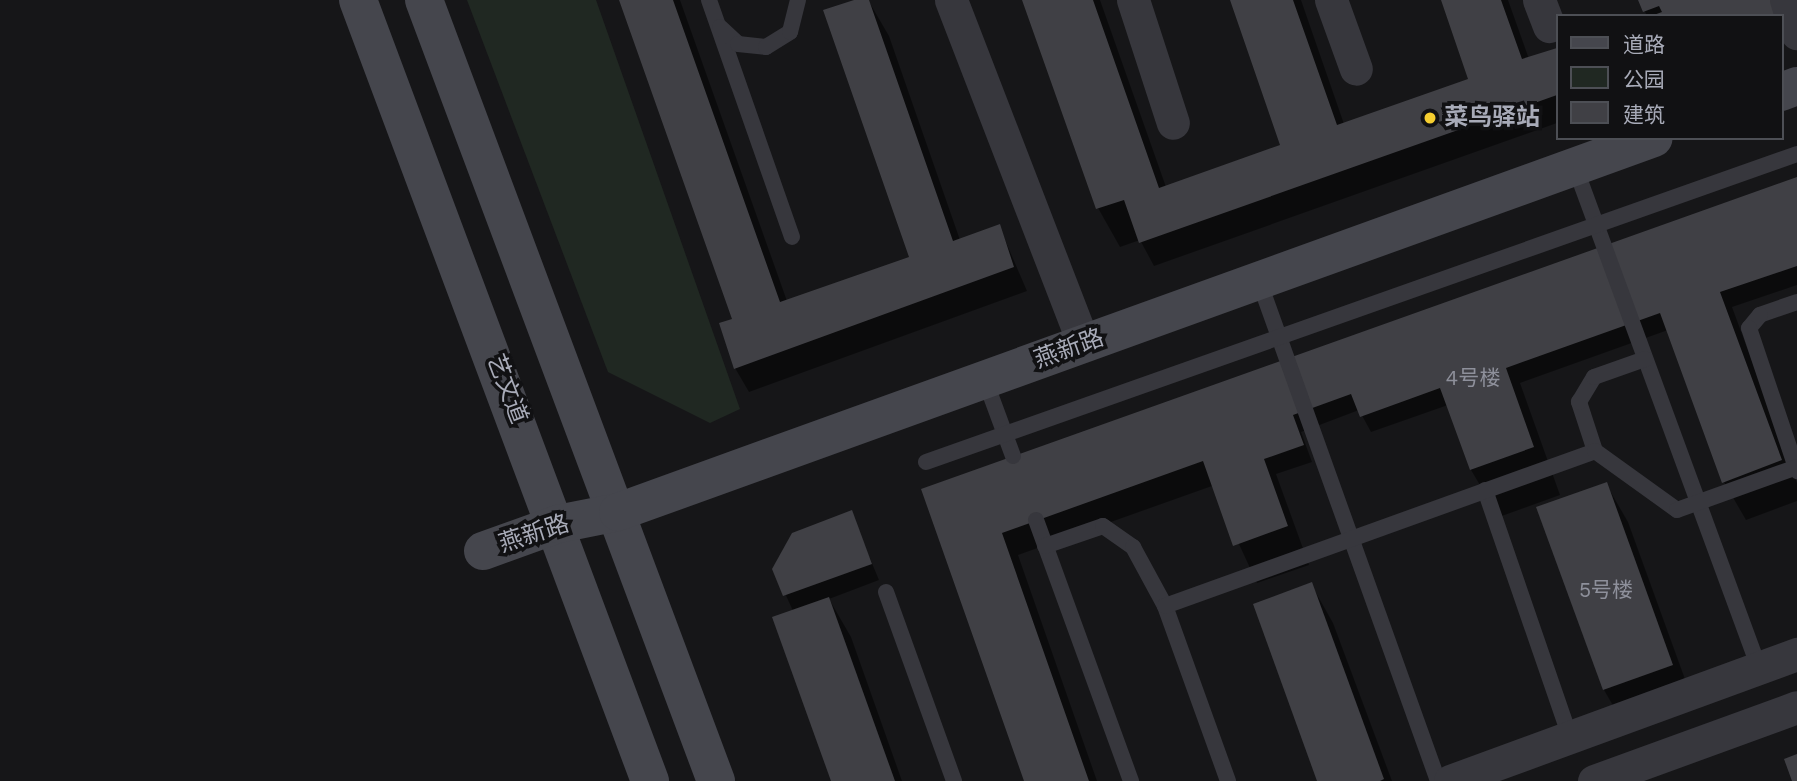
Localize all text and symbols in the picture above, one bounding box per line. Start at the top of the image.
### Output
legend [1556,14,1783,140]
text: 道路 [1623,32,1665,57]
text: 公园 [1623,67,1665,92]
text: 建筑 [1623,102,1665,127]
place label: 菜鸟驿站 [1444,104,1540,132]
marker: 菜鸟驿站 [1422,110,1438,126]
street label: 燕新路 [1030,323,1108,375]
street label: 艺文道 [481,350,533,428]
house number: 4号楼 [1446,365,1500,391]
street label: 燕新路 [495,509,573,559]
house number: 5号楼 [1579,577,1633,603]

